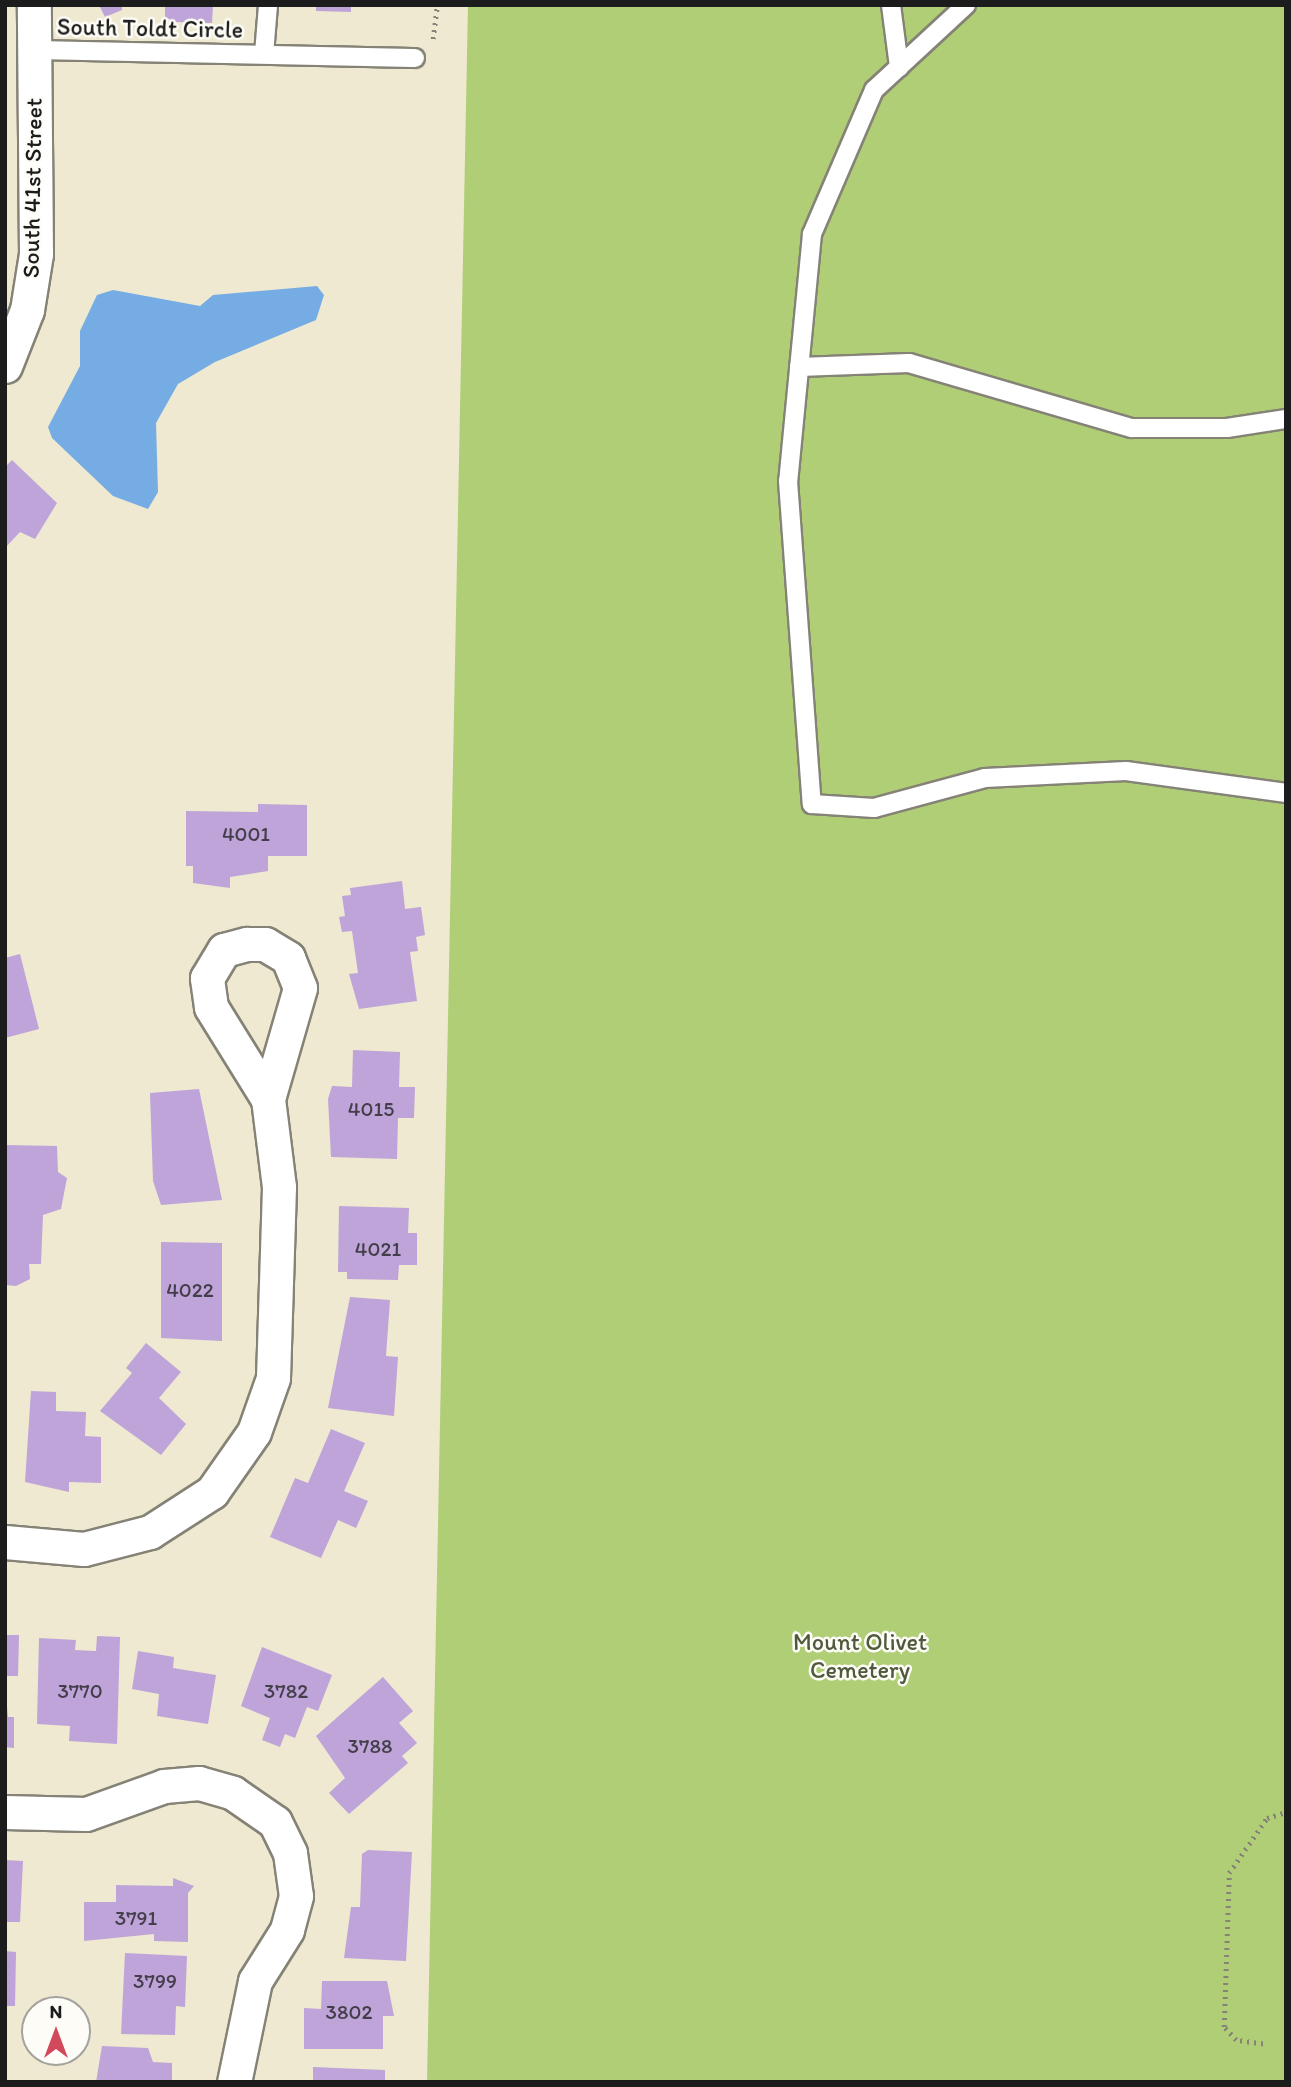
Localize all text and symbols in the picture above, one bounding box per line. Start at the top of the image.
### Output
street label: South Toldt Circle [58,12,242,44]
street label: South 41st Street [16,98,48,278]
house number: 4001 [222,821,270,847]
house number: 4015 [348,1096,394,1122]
house number: 4021 [355,1236,401,1262]
house number: 4022 [166,1277,214,1303]
park label: Mount Olivet Cemetery [793,1628,927,1684]
house number: 3770 [57,1678,103,1704]
house number: 3782 [264,1678,308,1704]
house number: 3788 [348,1733,392,1759]
house number: 3791 [115,1905,157,1931]
house number: 3799 [133,1968,177,1994]
north arrow [21,1996,91,2066]
house number: 3802 [326,1999,372,2025]
text: N [50,2000,62,2023]

